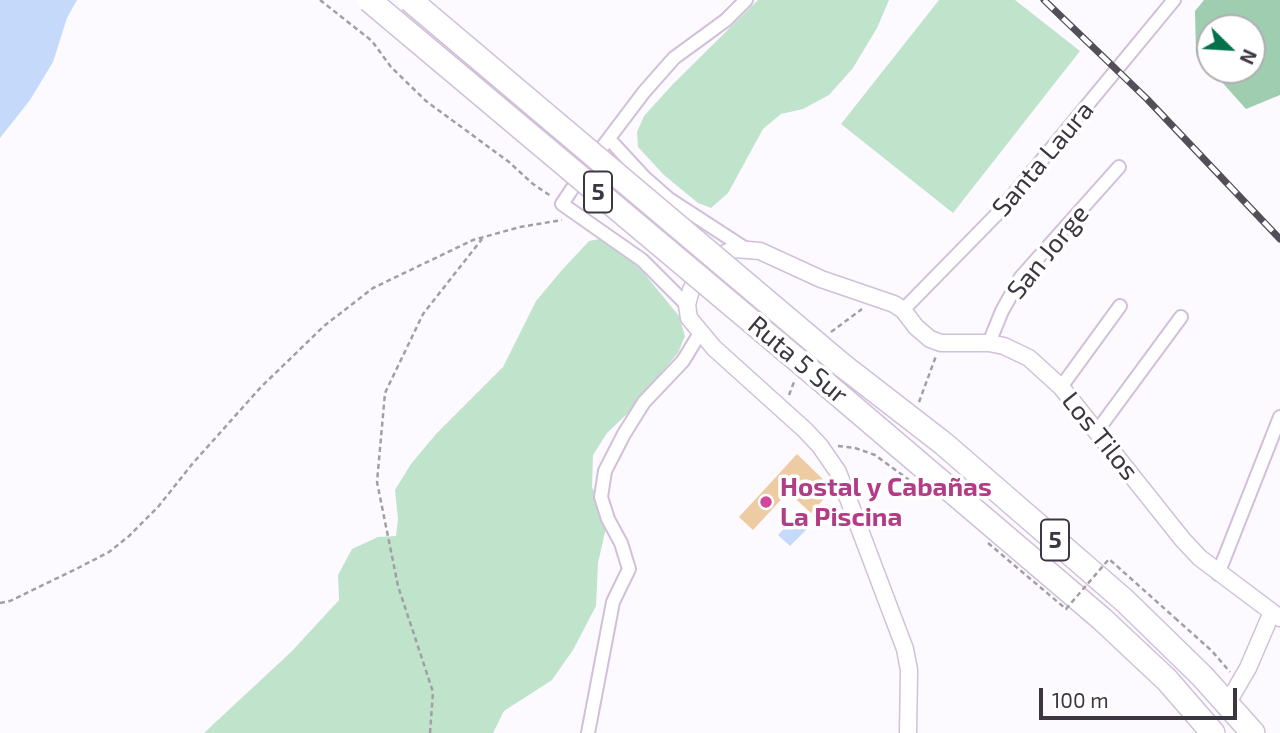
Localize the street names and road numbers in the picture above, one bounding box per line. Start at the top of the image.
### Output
street label: Santa Laura [986,95,1100,223]
road number: 5 [584,172,612,212]
street label: San Jorge [1001,199,1095,305]
street label: Ruta 5 Sur [742,309,854,411]
street label: Los Tilos [1055,386,1145,486]
road number: 5 [1041,520,1069,560]

